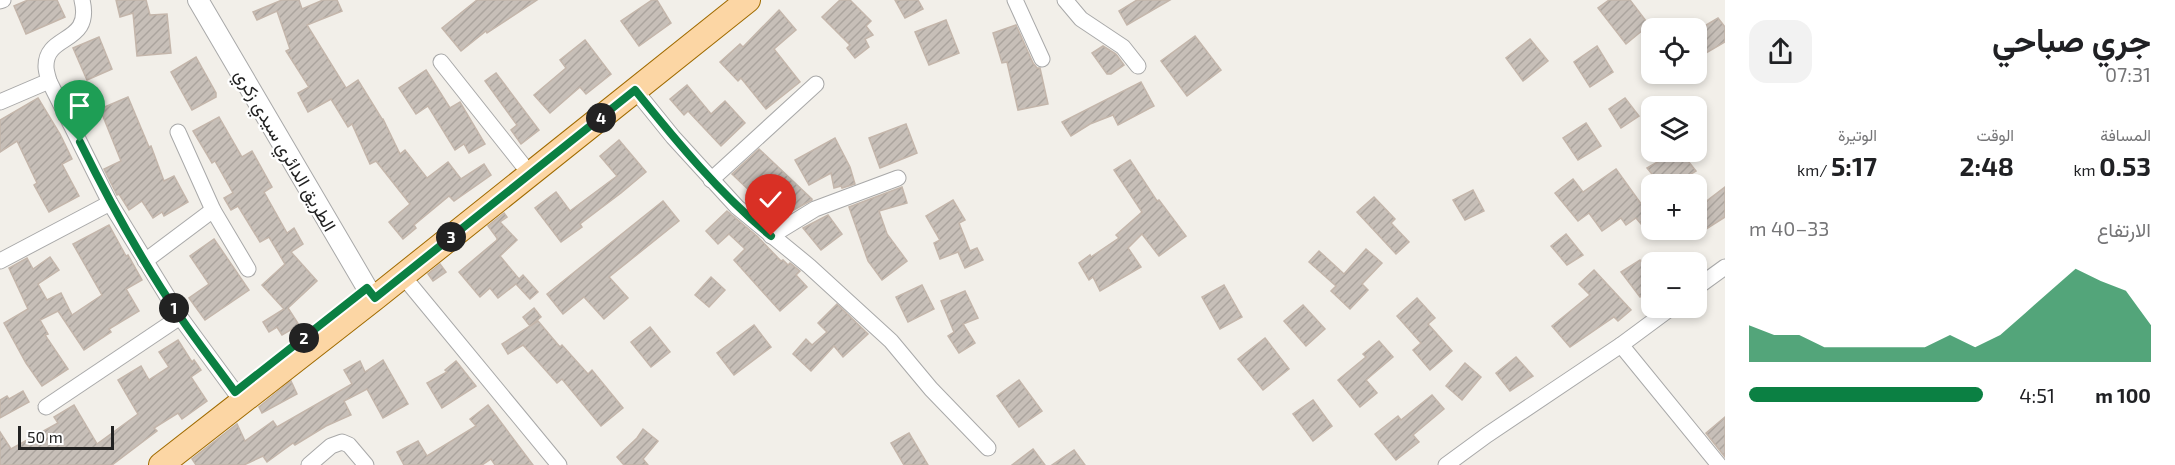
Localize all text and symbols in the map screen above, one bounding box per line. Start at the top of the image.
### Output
map controls [1641,18,1707,318]
button: locate [1641,18,1707,84]
text: جري صباحي [1992,19,2151,59]
button: share [1749,20,1812,83]
text: 07:31 [2105,62,2151,86]
street label: الطريق الدائري سيدي زكري [226,65,341,237]
pin [54,80,105,142]
icon: arrive [63,89,96,122]
button: layers [1641,96,1707,162]
pin: 4 [586,103,616,133]
text: 4 [596,108,606,127]
text: الوتيرة [1838,125,1877,144]
text: الوقت [1976,125,2014,144]
text: المسافة [2100,125,2151,144]
text: 5:17 [1831,150,1877,181]
text: 2:48 [1959,150,2014,181]
text: 0.53 [2099,150,2151,181]
text: /km [1797,160,1831,179]
text: km [2073,160,2099,179]
pin [745,174,796,236]
button: + [1641,174,1707,240]
icon: check [754,183,787,216]
text: 33–40 m [1749,216,1829,240]
text: الارتفاع [2097,217,2151,241]
pin: 3 [436,222,466,252]
text: 3 [446,227,456,246]
button: − [1641,252,1707,318]
pin: 1 [159,293,189,323]
text: 1 [171,298,177,317]
pin: 2 [289,323,319,353]
text: 2 [299,328,309,347]
text: 4:51 [2019,383,2055,407]
text: 100 m [2095,383,2151,407]
scale bar [18,423,114,450]
text: 50 m [27,427,63,446]

